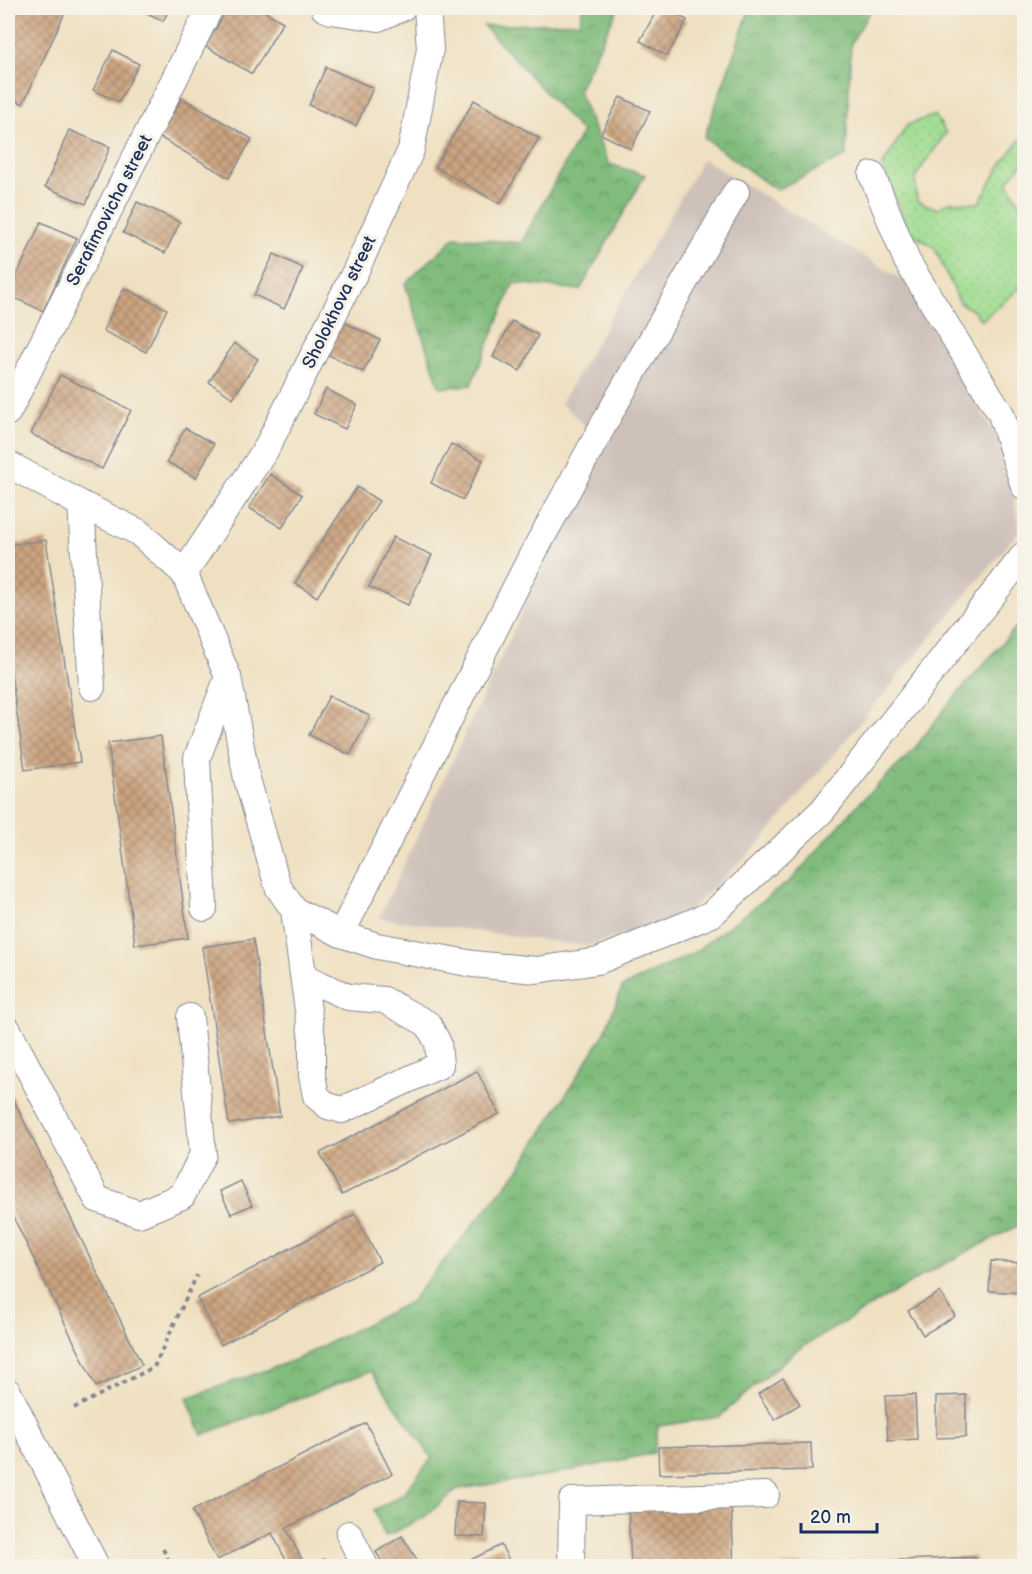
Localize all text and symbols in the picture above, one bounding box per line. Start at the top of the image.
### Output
street label: Serafimovicha street [62,131,157,289]
street label: Sholokhova street [298,232,381,372]
scale bar [801,1496,878,1534]
text: 20 m [810,1507,851,1528]

